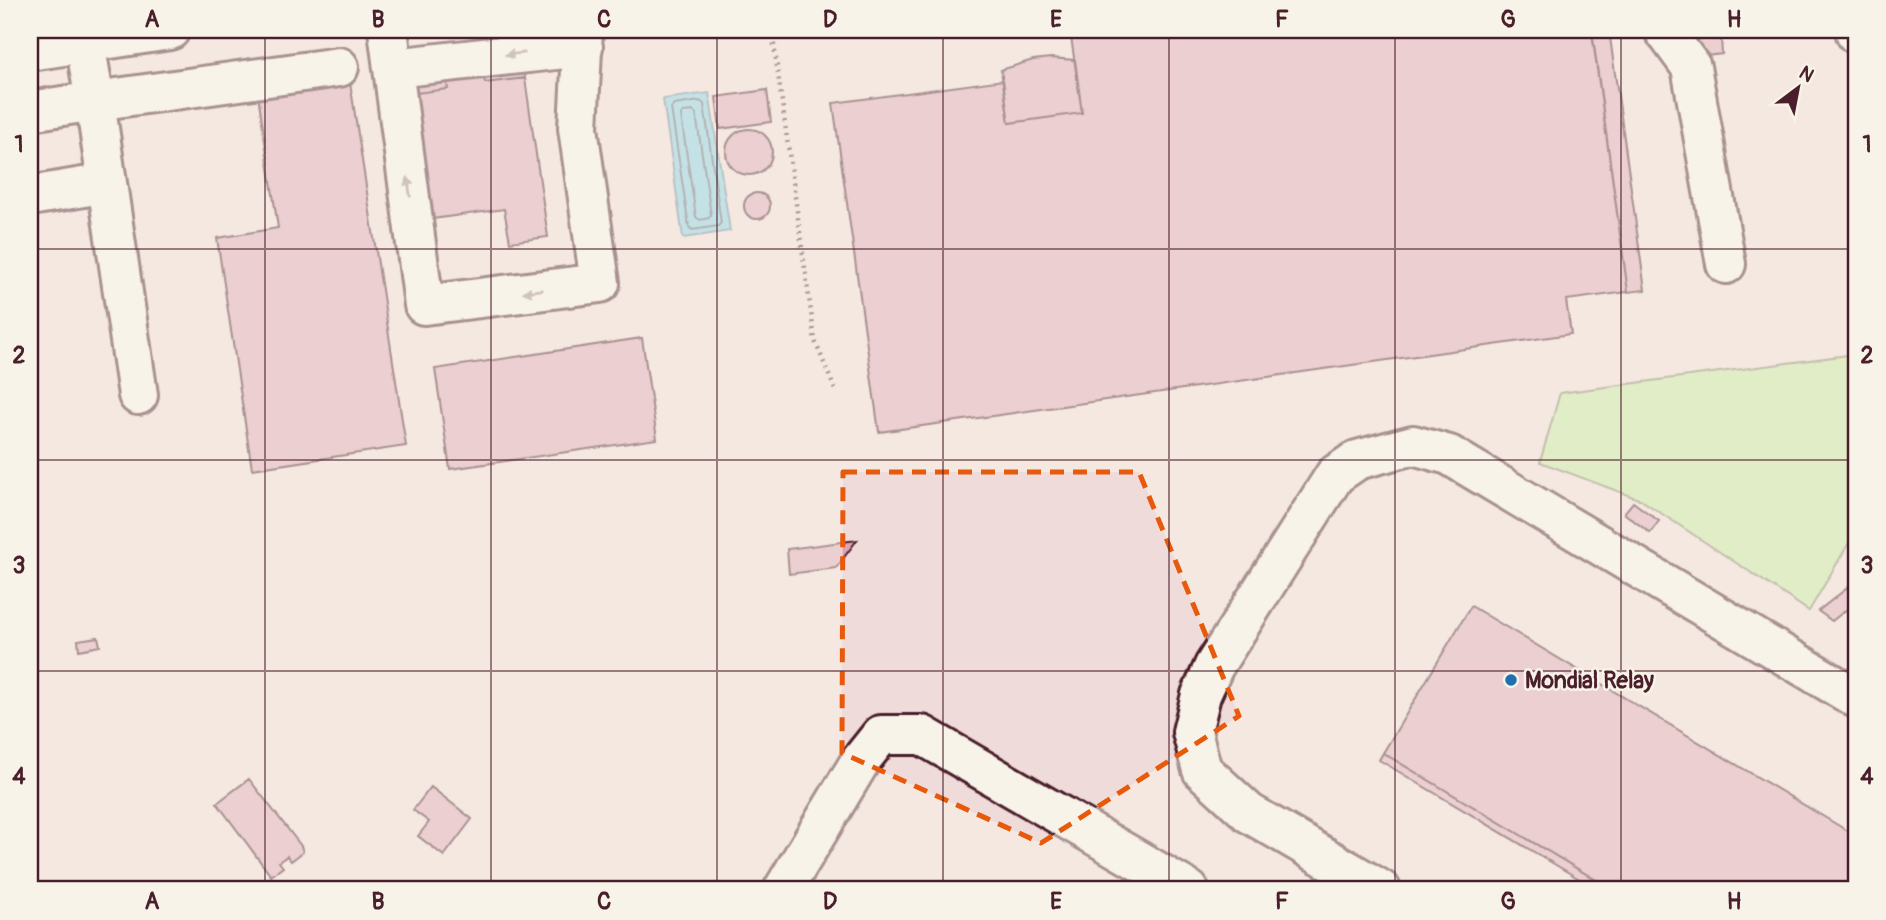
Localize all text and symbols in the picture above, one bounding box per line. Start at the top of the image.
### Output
text: A [145,5,160,34]
text: B [371,5,385,34]
text: C [597,5,611,34]
text: D [823,5,837,34]
text: E [1050,5,1062,34]
text: F [1275,5,1289,34]
text: G [1500,5,1516,34]
text: H [1727,5,1741,34]
one-way arrow [504,49,526,60]
north arrow [1764,52,1834,122]
text: N [1795,61,1818,88]
text: 1 [15,130,24,159]
text: 1 [1863,130,1872,159]
one-way arrow [403,176,414,198]
one-way arrow [521,286,543,297]
text: 2 [13,341,26,370]
text: 2 [1861,341,1874,370]
text: 3 [13,551,25,580]
text: 3 [1861,551,1873,580]
place label: Mondial Relay [1525,666,1654,695]
marker: Mondial Relay [1503,672,1519,688]
text: 4 [12,762,26,791]
text: 4 [1860,762,1874,791]
text: A [145,887,160,916]
text: B [371,887,385,916]
text: C [597,887,611,916]
text: D [823,887,837,916]
text: E [1050,887,1062,916]
text: F [1275,887,1289,916]
text: G [1500,887,1516,916]
text: H [1727,887,1741,916]

